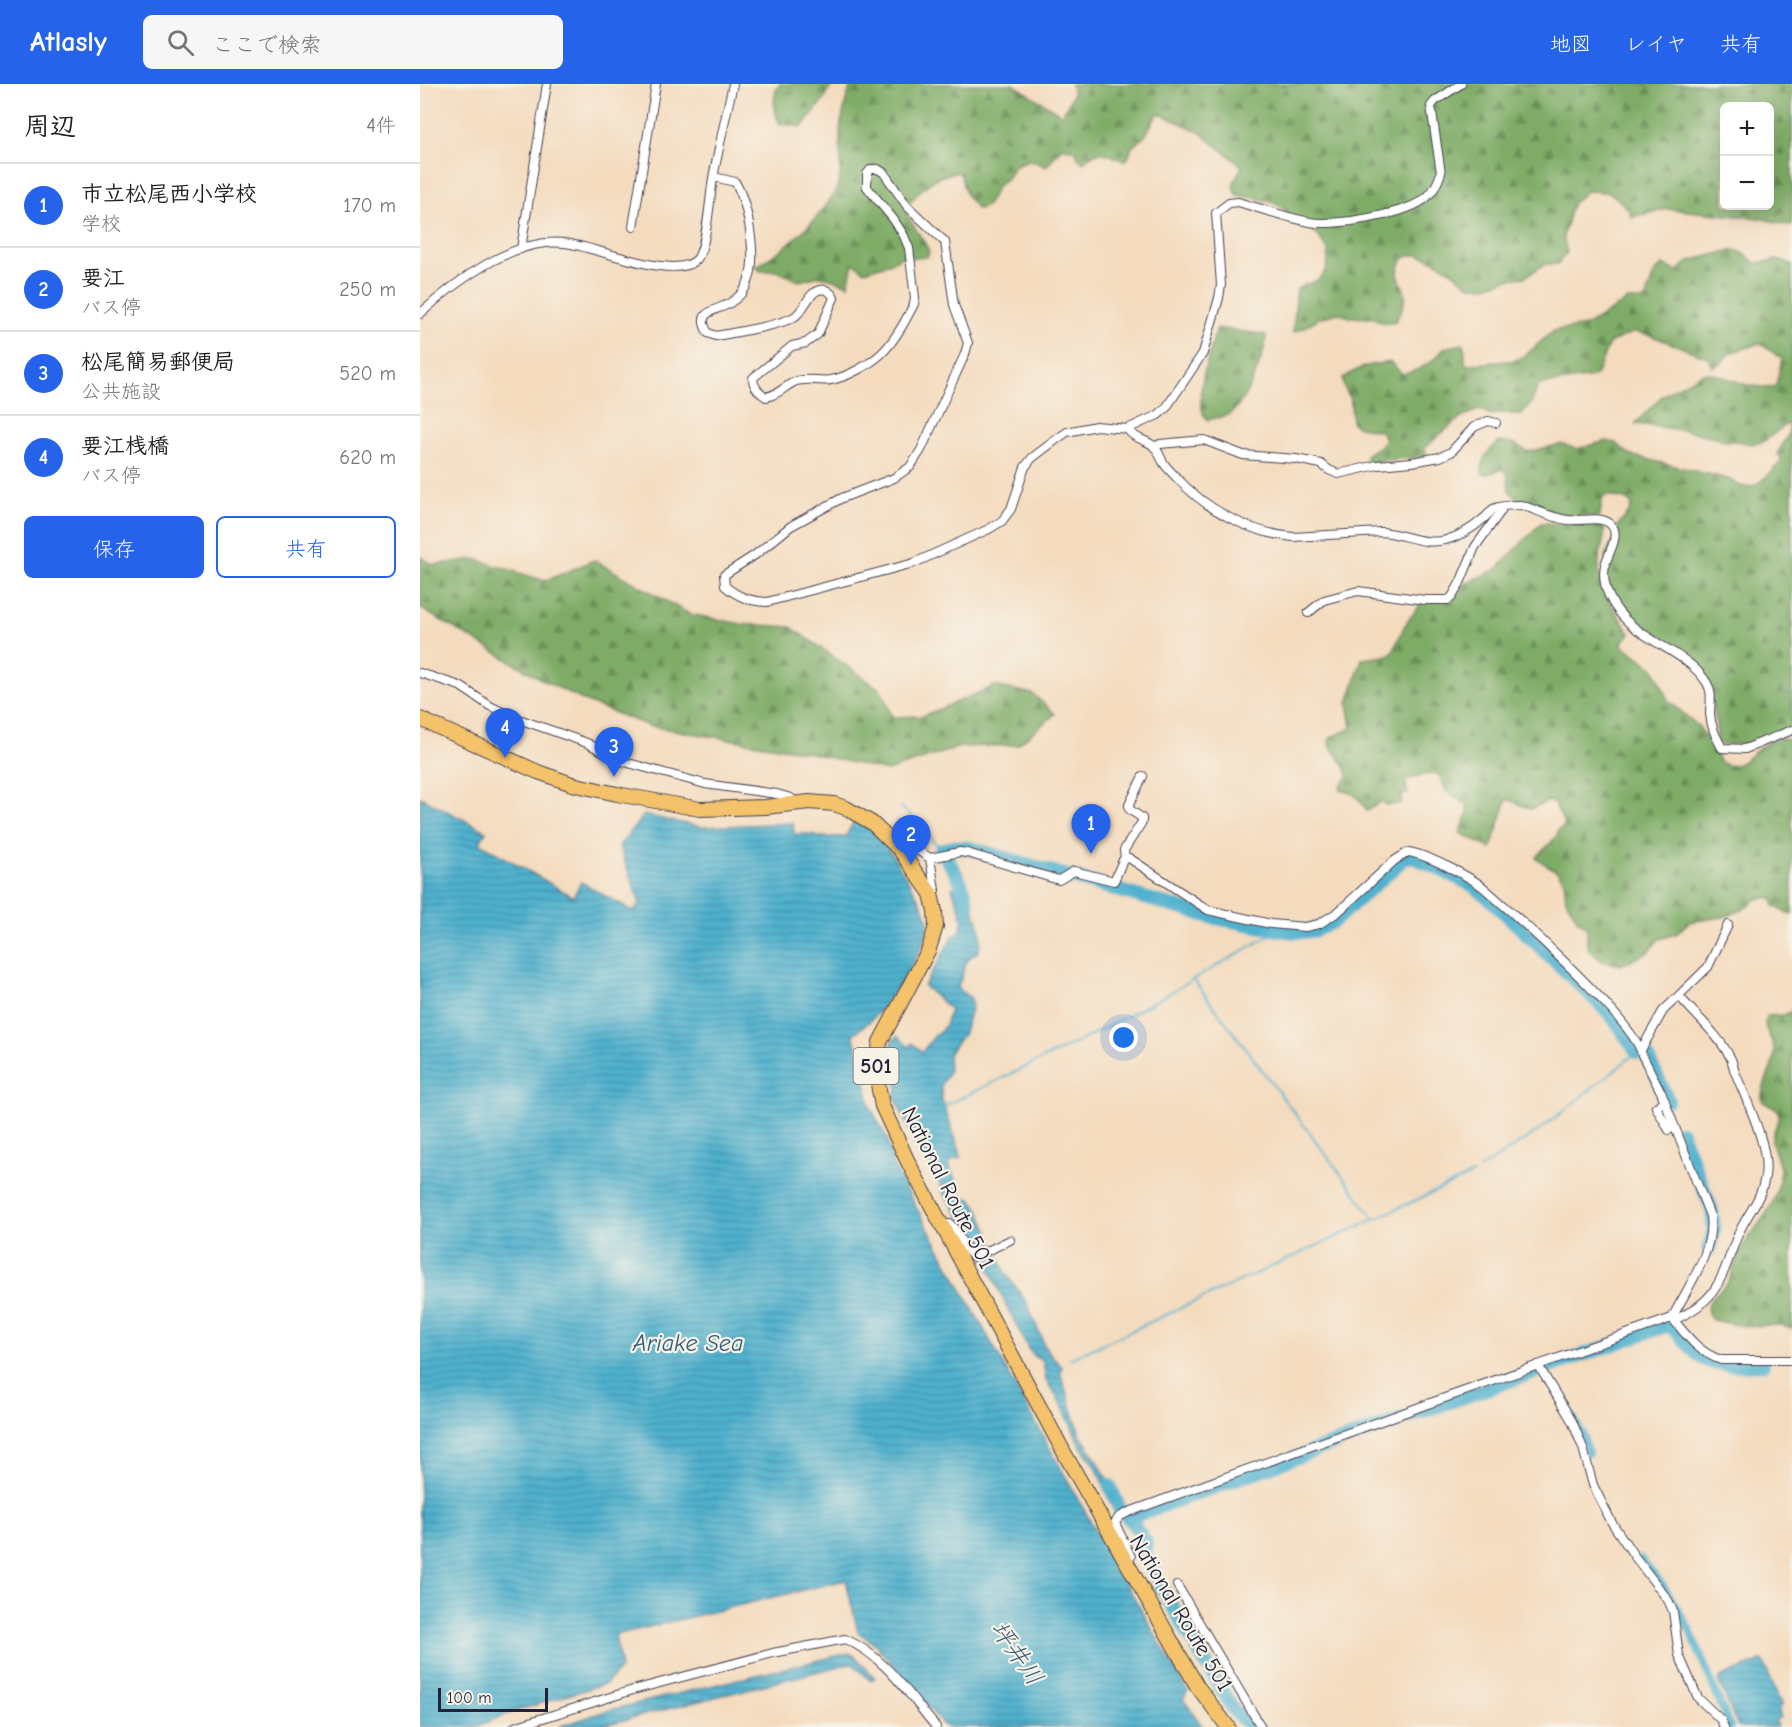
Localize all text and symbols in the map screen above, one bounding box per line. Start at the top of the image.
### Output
search box [143,15,563,69]
text: Atlasly [30,26,107,58]
icon: search [164,26,197,59]
text: ここで検索 [212,32,322,58]
text: 地図 [1550,32,1592,56]
text: レイヤ [1625,32,1687,56]
text: 共有 [1720,32,1762,56]
map controls [1720,102,1774,210]
button: + [1720,102,1774,156]
text: 周辺 [24,112,76,142]
text: 4件 [366,114,396,137]
button: − [1720,156,1774,210]
text: 市立松尾西小学校 [81,181,257,207]
text: 1 [40,194,47,217]
text: 170 m [343,194,396,217]
text: 学校 [81,212,121,235]
text: 要江 [81,265,125,291]
text: 2 [39,278,48,301]
text: 250 m [339,278,396,301]
text: バス停 [81,296,141,319]
text: 松尾簡易郵便局 [81,349,235,375]
text: 3 [39,362,48,385]
text: 520 m [339,362,396,385]
text: 公共施設 [81,380,161,403]
text: 要江桟橋 [81,433,169,459]
text: 4 [39,446,48,469]
text: 620 m [339,446,396,469]
text: バス停 [81,464,141,487]
button: 保存 [24,516,204,578]
button: 共有 [216,516,396,578]
pin: 4 [486,708,524,758]
pin: 3 [594,728,634,777]
pin: 1 [1072,804,1110,854]
pin: 2 [892,816,930,865]
your location [1109,1023,1138,1052]
road number: 501 [854,1048,898,1084]
street label: National Route 501 [896,1103,1000,1273]
water label: Ariake Sea [632,1329,743,1357]
street label: National Route 501 [1124,1530,1238,1696]
water label: 坪井川 [985,1615,1049,1691]
scale bar [438,1685,548,1712]
text: 100 m [447,1689,491,1707]

